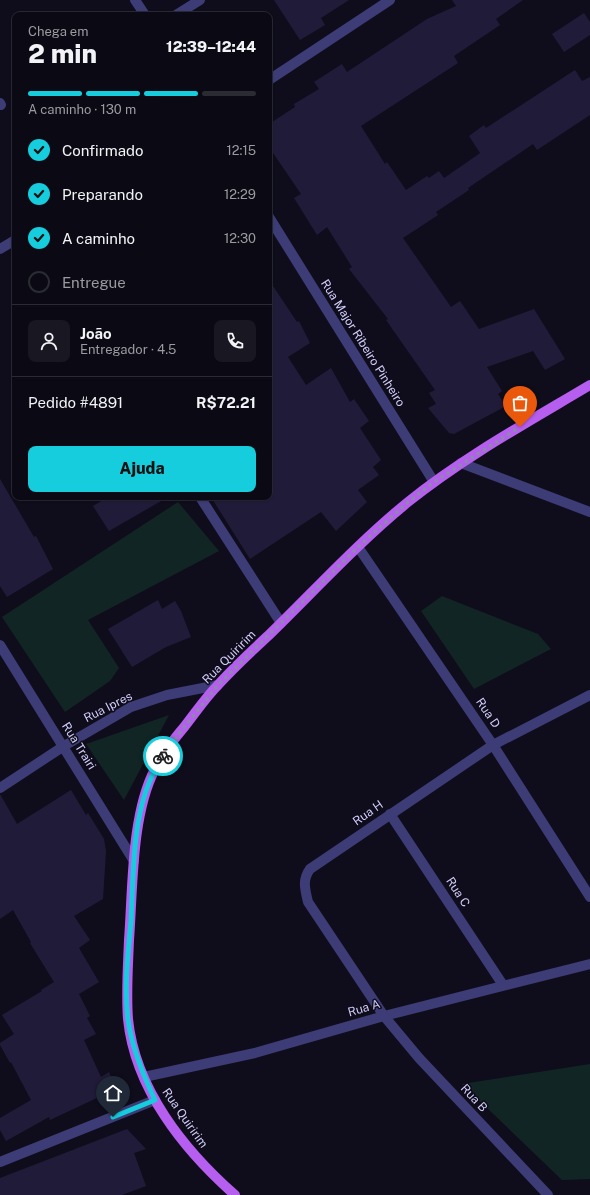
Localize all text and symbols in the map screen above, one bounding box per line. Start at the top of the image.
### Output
text: Chega em [28,24,88,39]
text: 2 min [28,38,97,69]
text: 12:39–12:44 [166,38,256,55]
text: A caminho · 130 m [28,102,136,117]
icon: check [28,139,50,161]
text: Confirmado [62,142,143,159]
text: 12:15 [226,143,256,158]
icon: check [28,183,50,205]
text: Preparando [62,186,143,203]
text: 12:29 [224,187,256,202]
icon: check [28,227,50,249]
text: A caminho [62,230,135,247]
text: 12:30 [224,231,256,246]
text: Entregue [62,274,126,291]
street label: Rua Major Ribeiro Pinheiro [318,277,408,409]
button: person [28,320,70,362]
button: phone [214,320,256,362]
text: João [80,325,112,342]
text: Entregador · 4.5 [80,342,176,357]
pin [503,386,537,427]
icon: bag [509,392,531,414]
text: Pedido #4891 [28,394,123,411]
text: R$72.21 [196,394,256,411]
button: Ajuda [28,446,256,492]
street label: Rua Quiririm [199,627,259,687]
street label: Rua Ipres [81,689,135,725]
street label: Rua D [473,695,503,731]
street label: Rua Trairi [59,720,99,772]
courier [143,736,183,776]
icon: bike [152,745,174,767]
street label: Rua H [350,798,386,828]
street label: Rua C [443,874,473,910]
street label: Rua A [346,997,382,1019]
pin [96,1076,130,1117]
street label: Rua B [458,1081,490,1115]
icon: home [102,1082,124,1104]
street label: Rua Quiririm [159,1086,211,1150]

